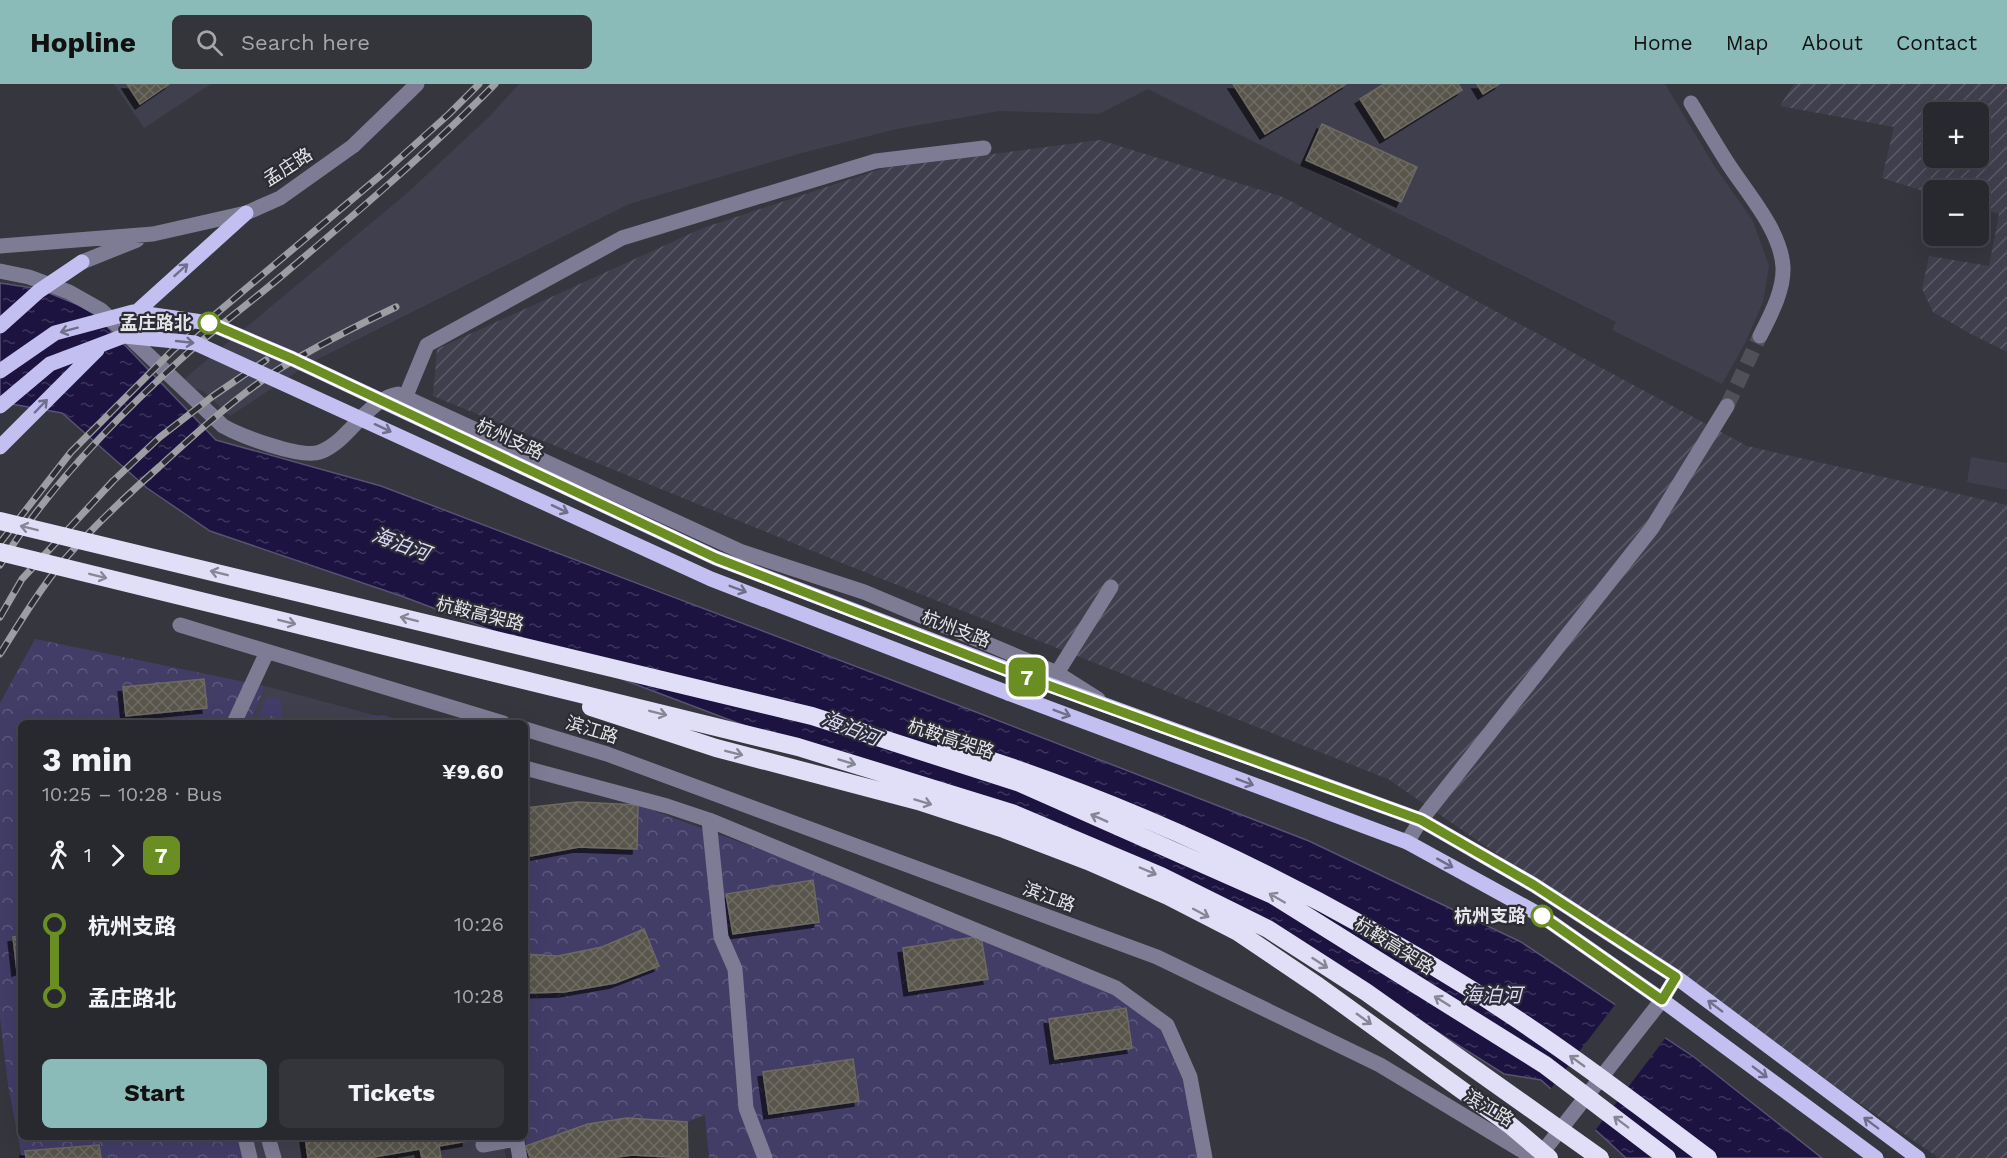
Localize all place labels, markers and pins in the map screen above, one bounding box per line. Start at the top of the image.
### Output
place label: 孟庄路北 [120,312,192,333]
marker: 孟庄路北 [198,312,220,334]
place label: 杭州支路 [1454,905,1526,926]
marker: 杭州支路 [1531,905,1553,927]

